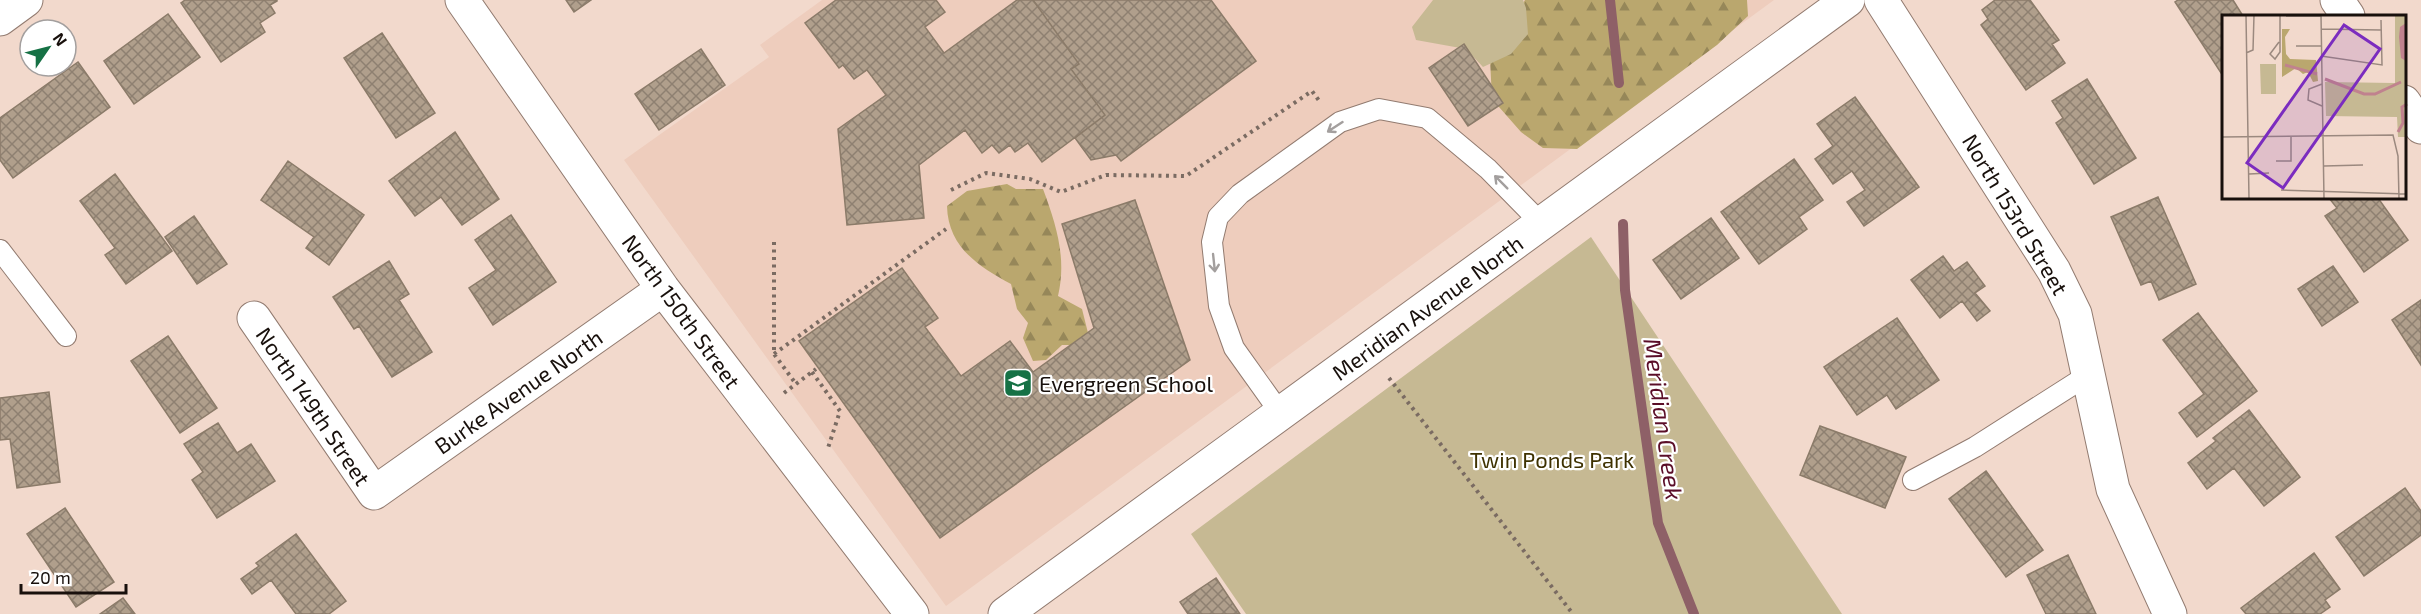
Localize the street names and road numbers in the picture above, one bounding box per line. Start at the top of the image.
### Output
street label: North 153rd Street [1958,129,2074,299]
street label: North 150th Street [617,229,747,393]
street label: Meridian Avenue North [1327,229,1527,385]
street label: North 149th Street [252,322,376,490]
street label: Burke Avenue North [429,323,607,459]

